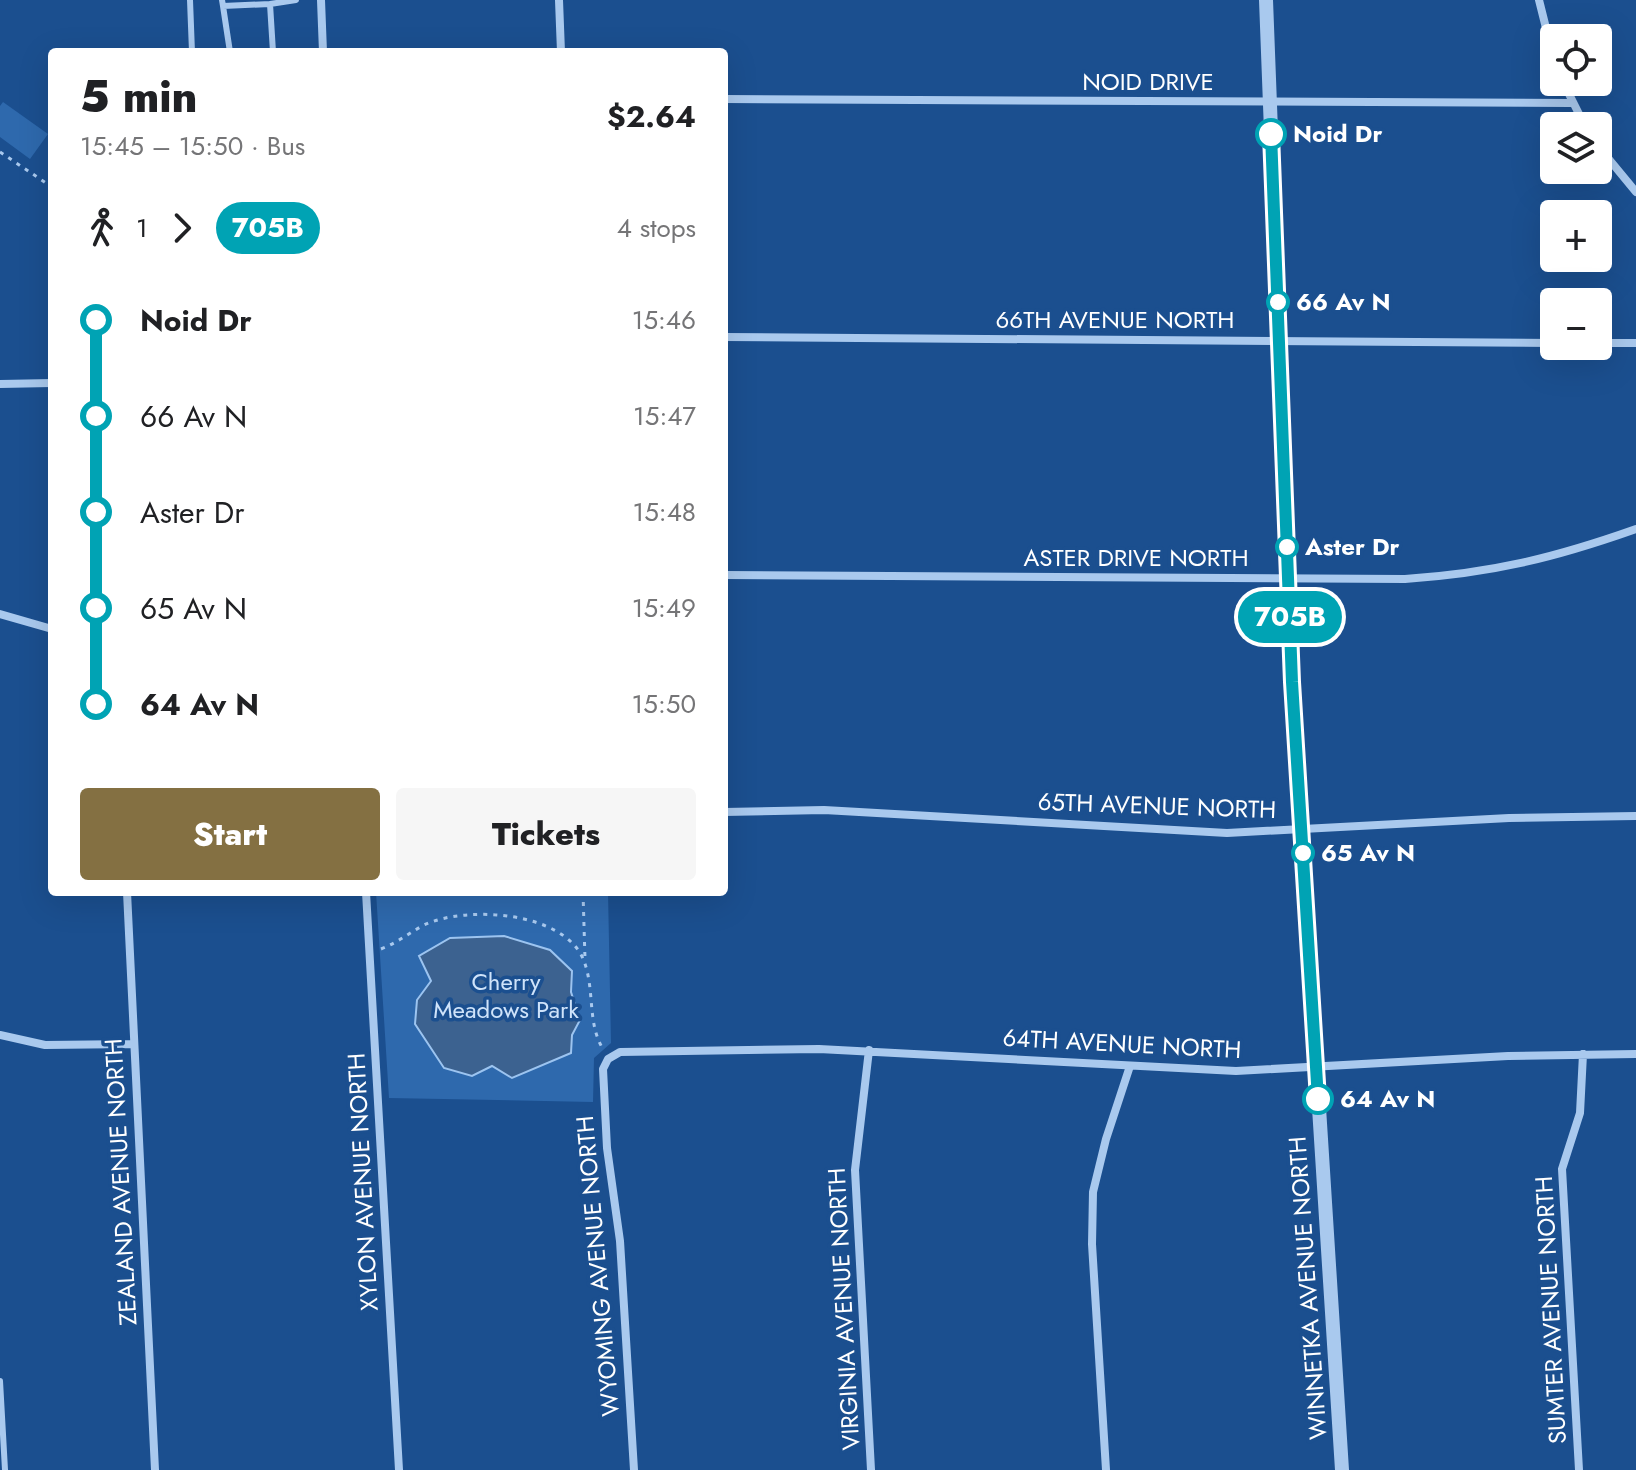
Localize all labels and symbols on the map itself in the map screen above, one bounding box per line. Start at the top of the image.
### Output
street label: NOID DRIVE [1082,64,1214,99]
place label: Noid Dr [1293,116,1382,151]
marker: Noid Dr [1256,119,1286,149]
place label: 66 Av N [1296,284,1391,319]
marker: 66 Av N [1267,291,1289,313]
street label: 66TH AVENUE NORTH [996,302,1235,337]
place label: Aster Dr [1304,529,1400,564]
marker: Aster Dr [1276,536,1298,558]
street label: ASTER DRIVE NORTH [1023,540,1249,575]
line badge: 705B [1234,591,1346,643]
street label: 65TH AVENUE NORTH [1037,784,1277,827]
place label: 65 Av N [1321,835,1415,870]
marker: 65 Av N [1292,842,1314,864]
park label: Cherry Meadows Park [433,964,579,1027]
street label: 64TH AVENUE NORTH [1002,1020,1242,1067]
street label: ZEALAND AVENUE NORTH [96,1038,145,1326]
street label: XYLON AVENUE NORTH [338,1052,387,1312]
place label: 64 Av N [1340,1081,1435,1116]
marker: 64 Av N [1303,1084,1333,1114]
street label: WYOMING AVENUE NORTH [567,1114,628,1418]
street label: WINNETKA AVENUE NORTH [1279,1135,1336,1441]
street label: VIRGINIA AVENUE NORTH [819,1167,868,1451]
street label: SUMTER AVENUE NORTH [1526,1175,1575,1445]

